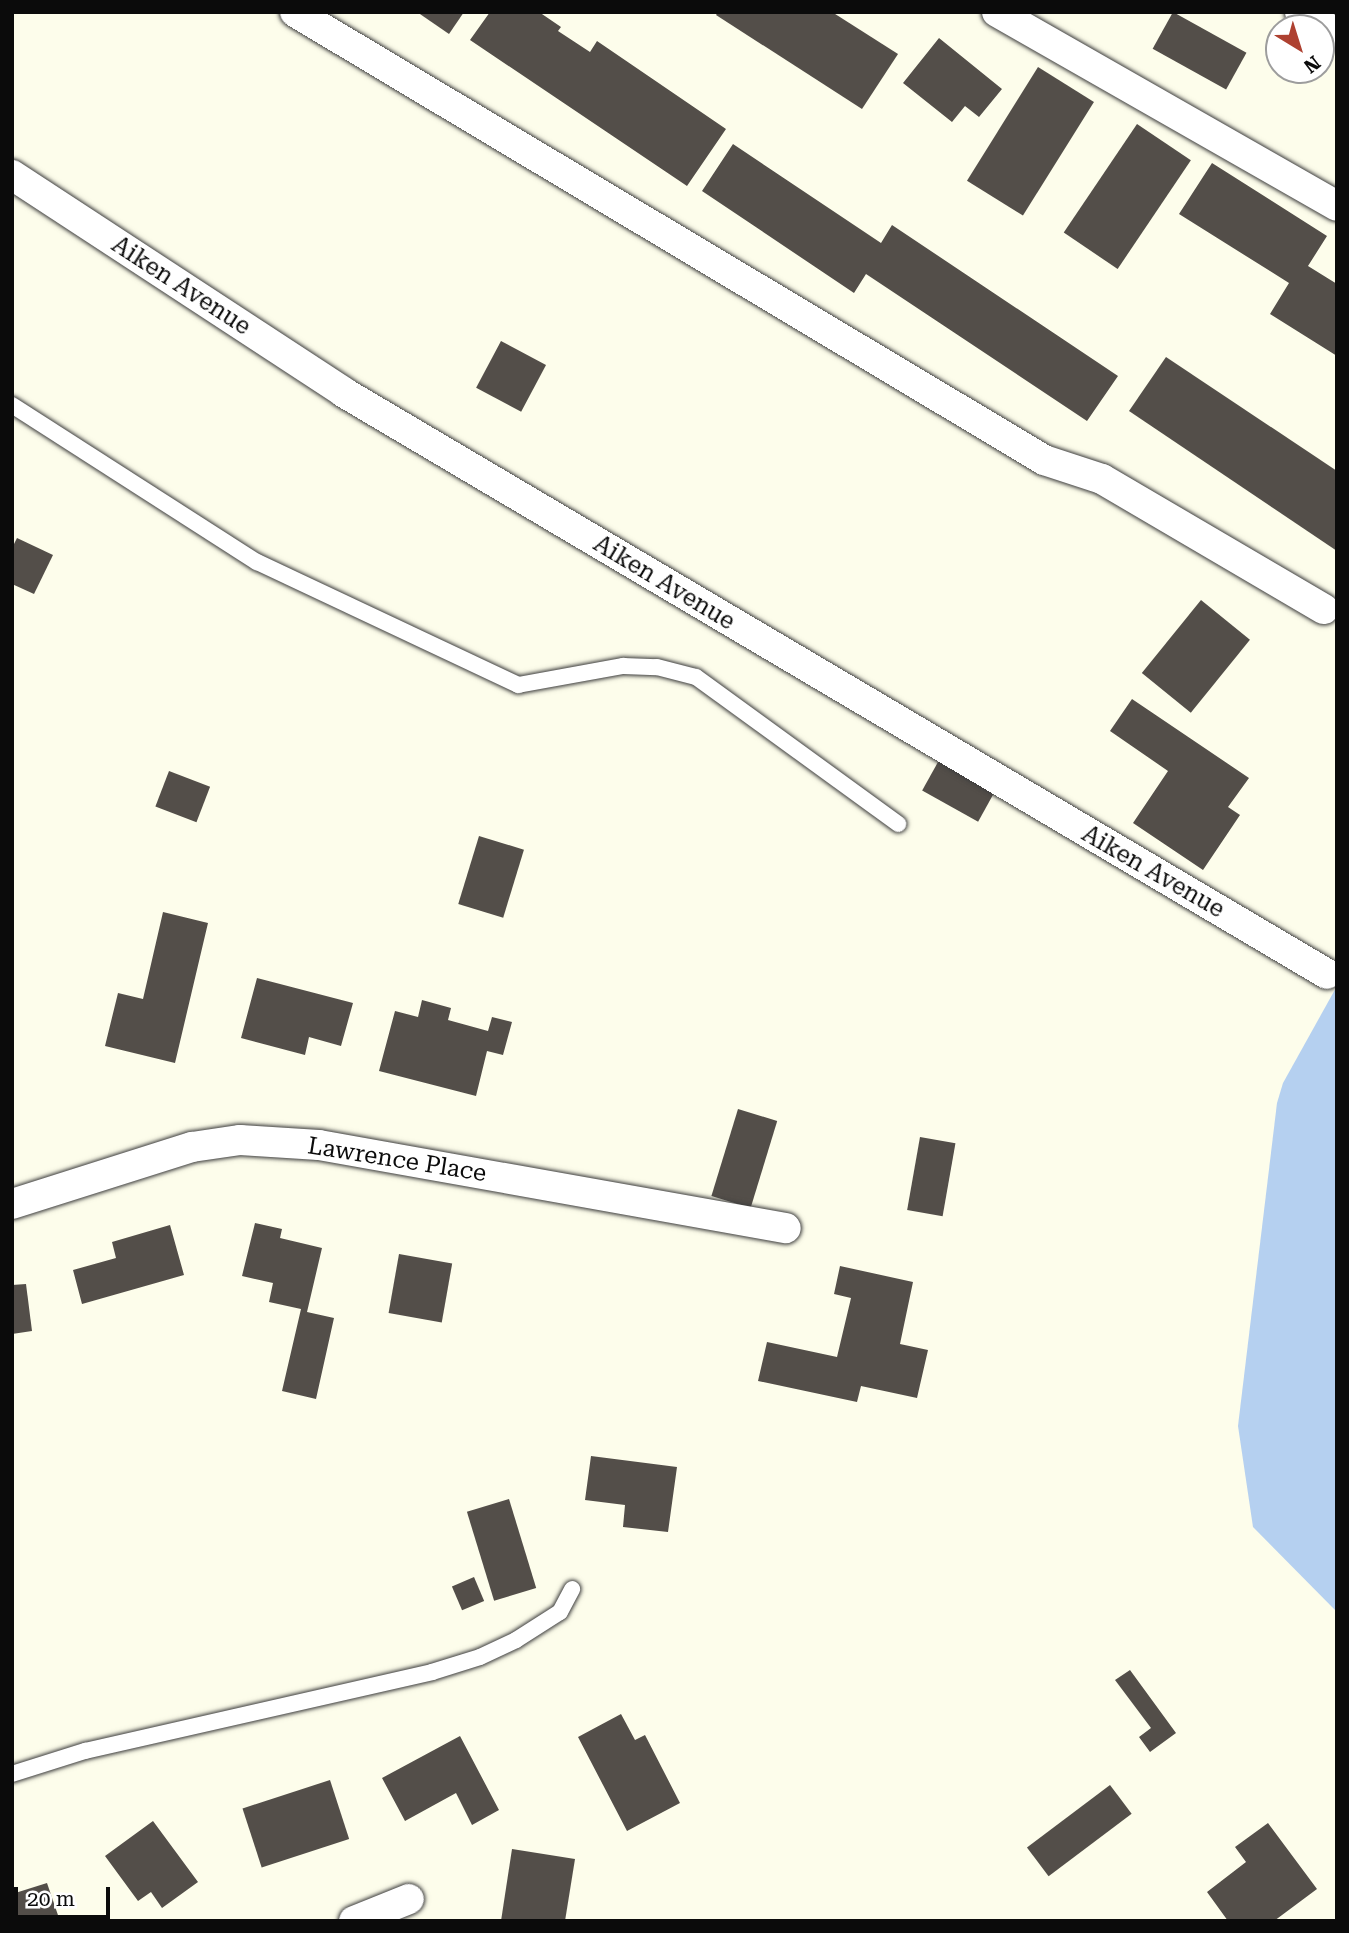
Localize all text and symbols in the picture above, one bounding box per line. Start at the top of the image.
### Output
north arrow [1265,14,1335,84]
text: N [1299,51,1325,78]
street label: Aiken Avenue [106,230,256,342]
street label: Aiken Avenue [588,530,740,636]
street label: Aiken Avenue [1077,820,1229,924]
street label: Lawrence Place [306,1132,488,1188]
scale bar [18,1874,114,1918]
text: 20 m [27,1887,75,1911]

